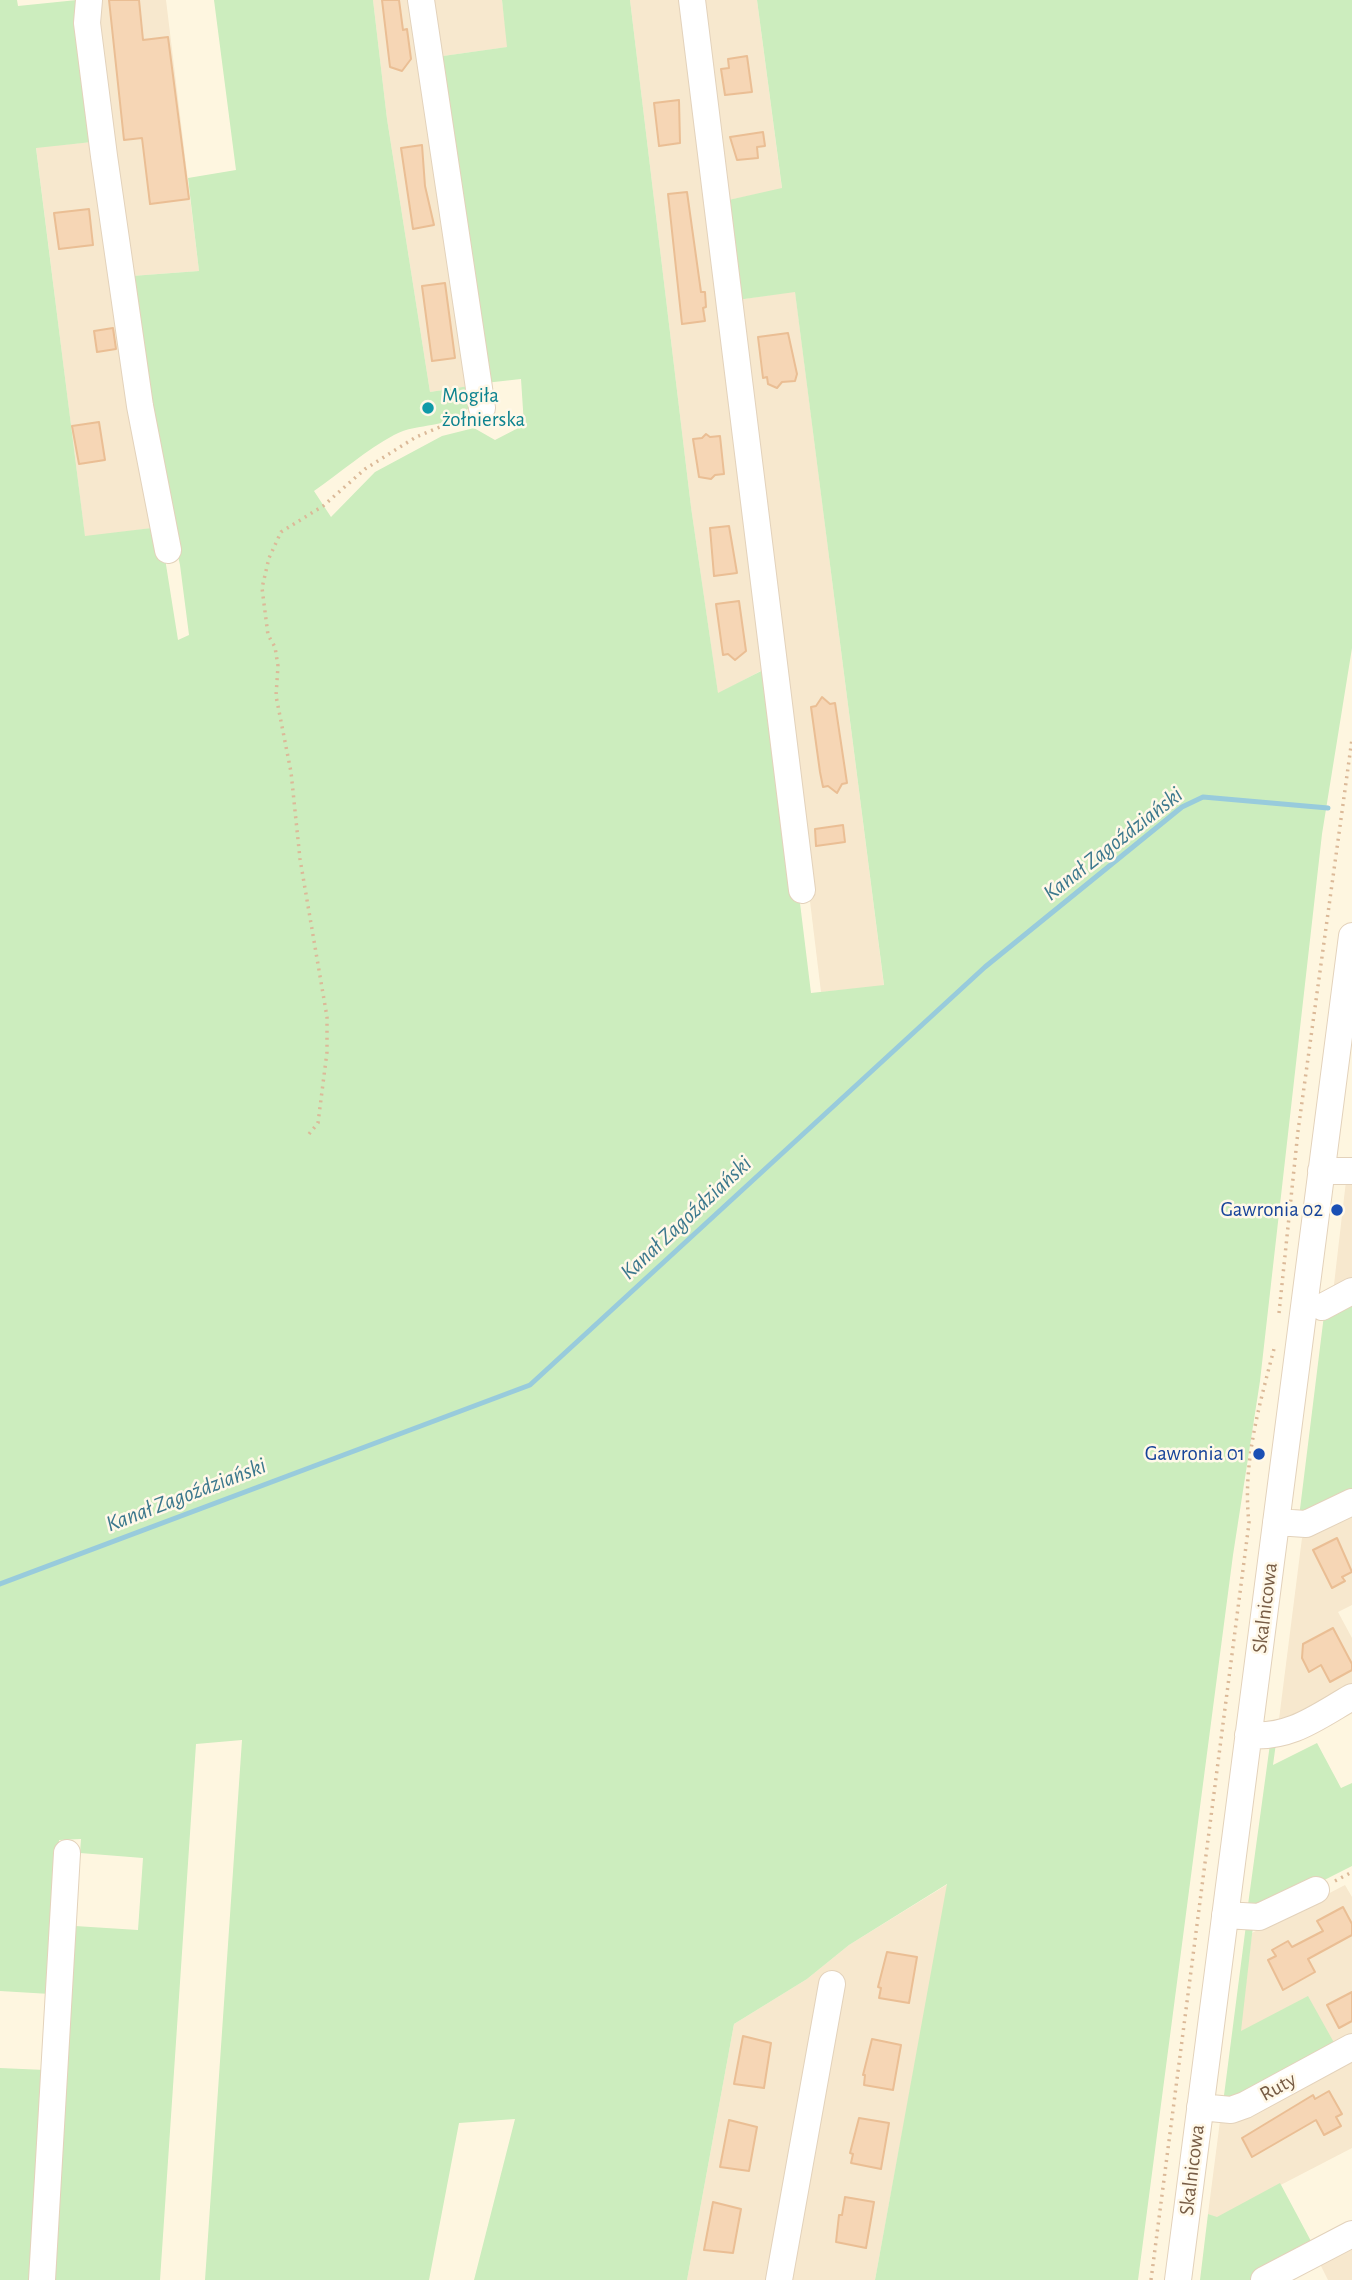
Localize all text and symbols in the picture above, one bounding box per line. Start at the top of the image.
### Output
place label: Mogiła żołnierska [442,383,525,433]
marker: Mogiła żołnierska [420,400,436,416]
water label: Kanał Zagoździański [1038,781,1188,907]
water label: Kanał Zagoździański [615,1150,757,1286]
place label: Gawronia 02 [1220,1197,1323,1223]
marker: Gawronia 02 [1329,1202,1345,1218]
place label: Gawronia 01 [1145,1441,1245,1467]
marker: Gawronia 01 [1251,1446,1267,1462]
water label: Kanał Zagoździański [102,1452,270,1538]
street label: Skalnicowa [1247,1561,1283,1655]
street label: Ruty [1255,2067,1301,2107]
street label: Skalnicowa [1174,2123,1210,2217]

